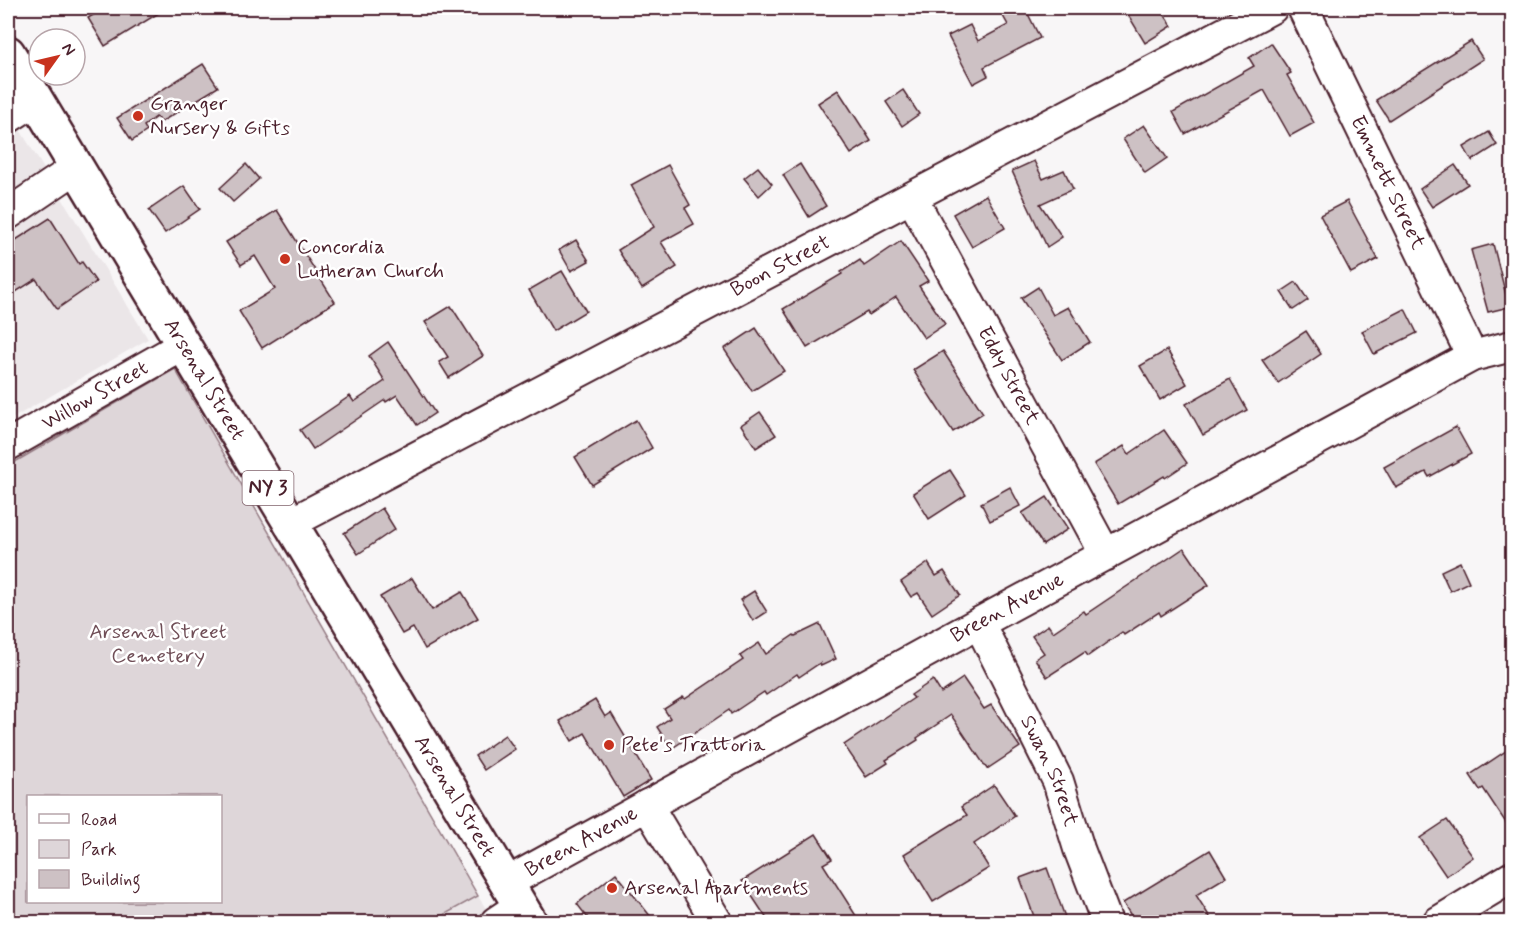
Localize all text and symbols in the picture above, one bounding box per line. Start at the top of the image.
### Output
north arrow [27,27,87,87]
text: N [57,39,80,60]
place label: Granger Nursery & Gifts [150,90,290,142]
marker: Granger Nursery & Gifts [131,109,145,123]
street label: Emmett Street [1343,111,1432,255]
street label: Boon Street [726,228,835,304]
place label: Concordia Lutheran Church [297,233,444,285]
marker: Concordia Lutheran Church [278,252,292,266]
street label: Arsenal Street [157,314,252,446]
street label: Eddy Street [970,321,1047,430]
street label: Willow Street [37,354,153,437]
road number: NY 3 [242,471,294,505]
street label: Breen Avenue [946,566,1069,650]
park label: Arsenal Street Cemetery [89,618,227,670]
street label: Swan Street [1013,710,1085,830]
street label: Arsenal Street [407,730,502,862]
place label: Pete's Trattoria [621,731,766,759]
marker: Pete's Trattoria [602,738,616,752]
legend [27,795,222,903]
street label: Breen Avenue [520,799,643,884]
text: Road [81,808,117,832]
text: Park [81,838,117,862]
text: Building [81,868,141,894]
place label: Arsenal Apartments [624,874,808,903]
marker: Arsenal Apartments [605,881,619,895]

